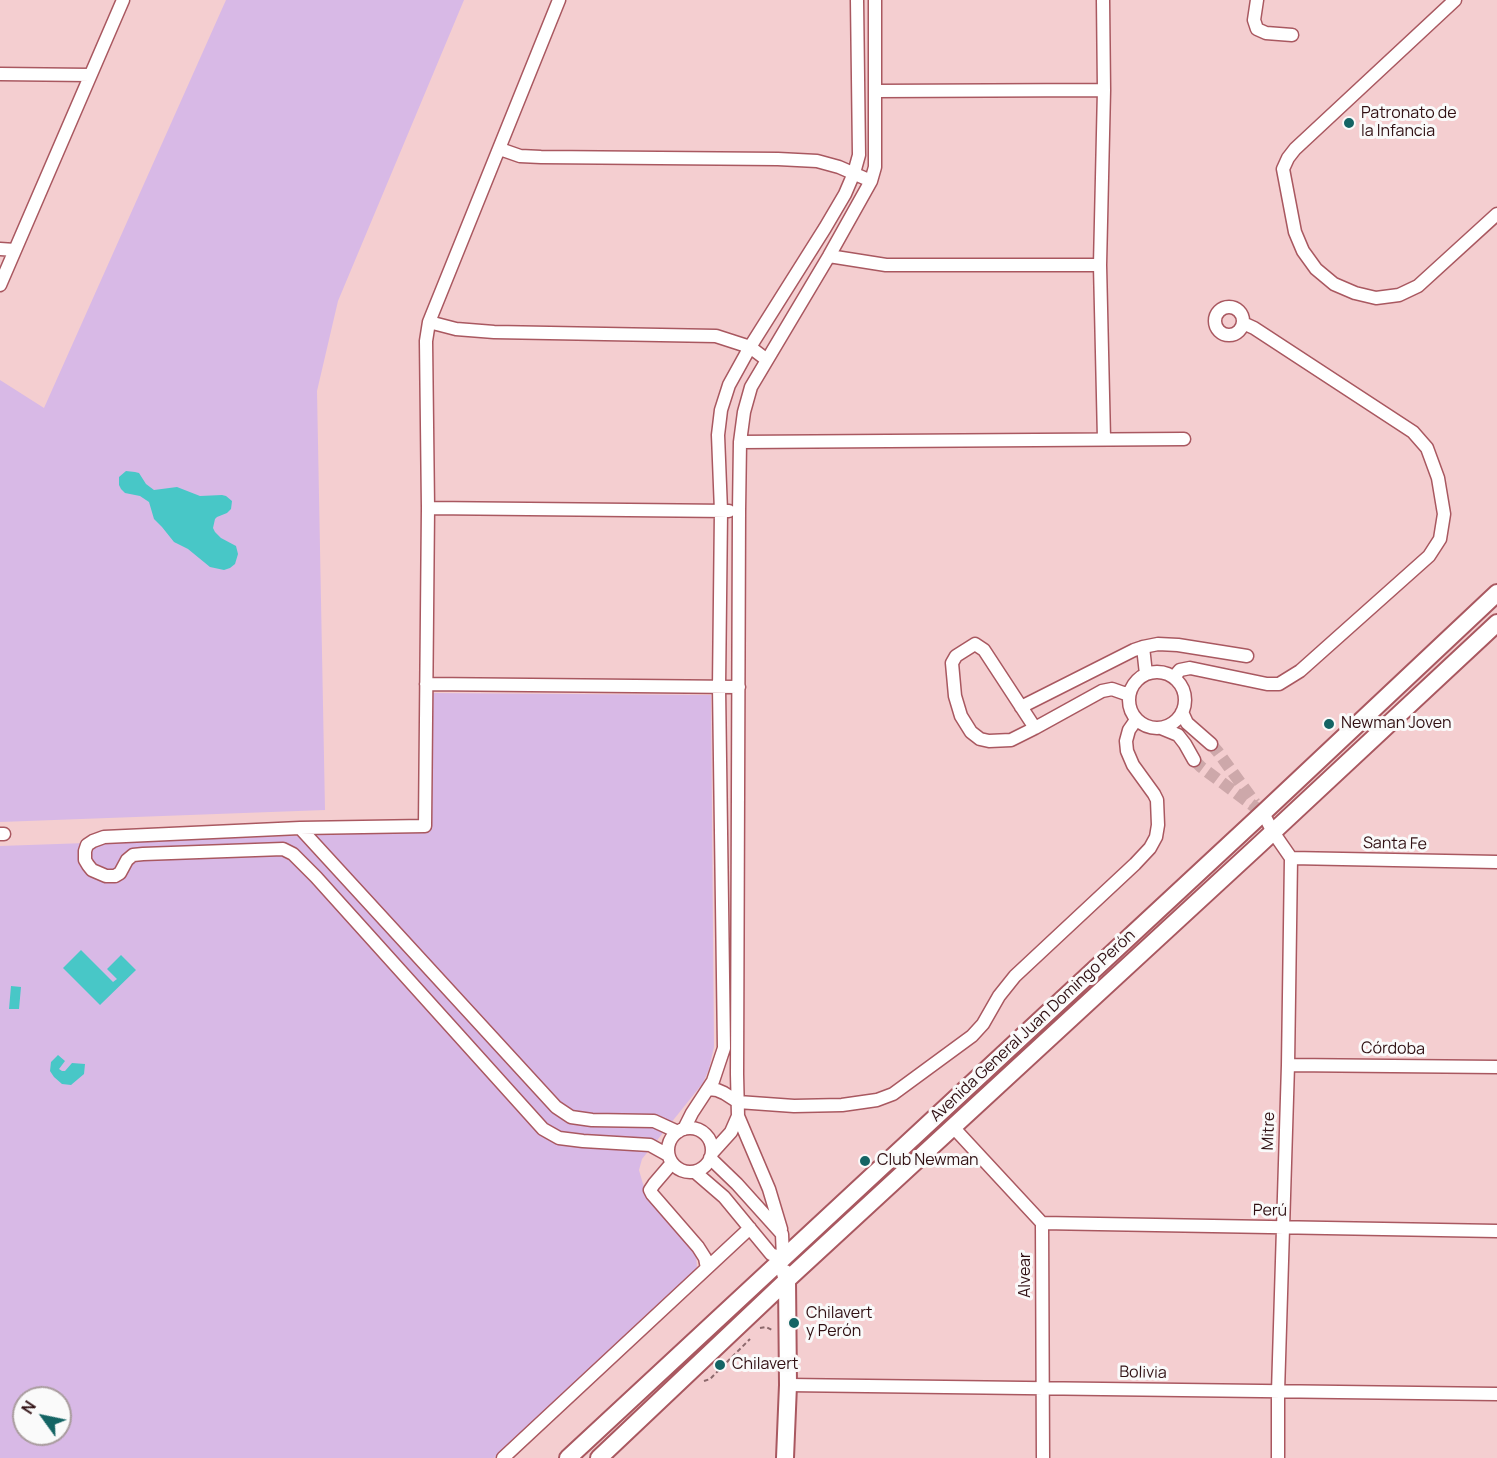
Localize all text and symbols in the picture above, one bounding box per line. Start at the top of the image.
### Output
place label: Patronato de la Infancia [1361,104,1457,142]
marker: Patronato de la Infancia [1342,116,1356,130]
place label: Newman Joven [1341,714,1451,734]
marker: Newman Joven [1322,717,1336,731]
street label: Santa Fe [1363,834,1427,854]
street label: Avenida General Juan Domingo Perón [927,926,1139,1126]
street label: Córdoba [1361,1039,1425,1059]
street label: Mitre [1259,1111,1279,1151]
place label: Club Newman [877,1151,979,1171]
marker: Club Newman [858,1154,872,1168]
street label: Perú [1253,1201,1287,1221]
street label: Alvear [1016,1252,1036,1298]
place label: Chilavert y Perón [806,1304,872,1342]
marker: Chilavert y Perón [787,1316,801,1330]
place label: Chilavert [732,1355,798,1375]
marker: Chilavert [713,1358,727,1372]
street label: Bolivia [1119,1363,1167,1383]
north arrow [12,1386,72,1446]
text: N [16,1396,41,1418]

